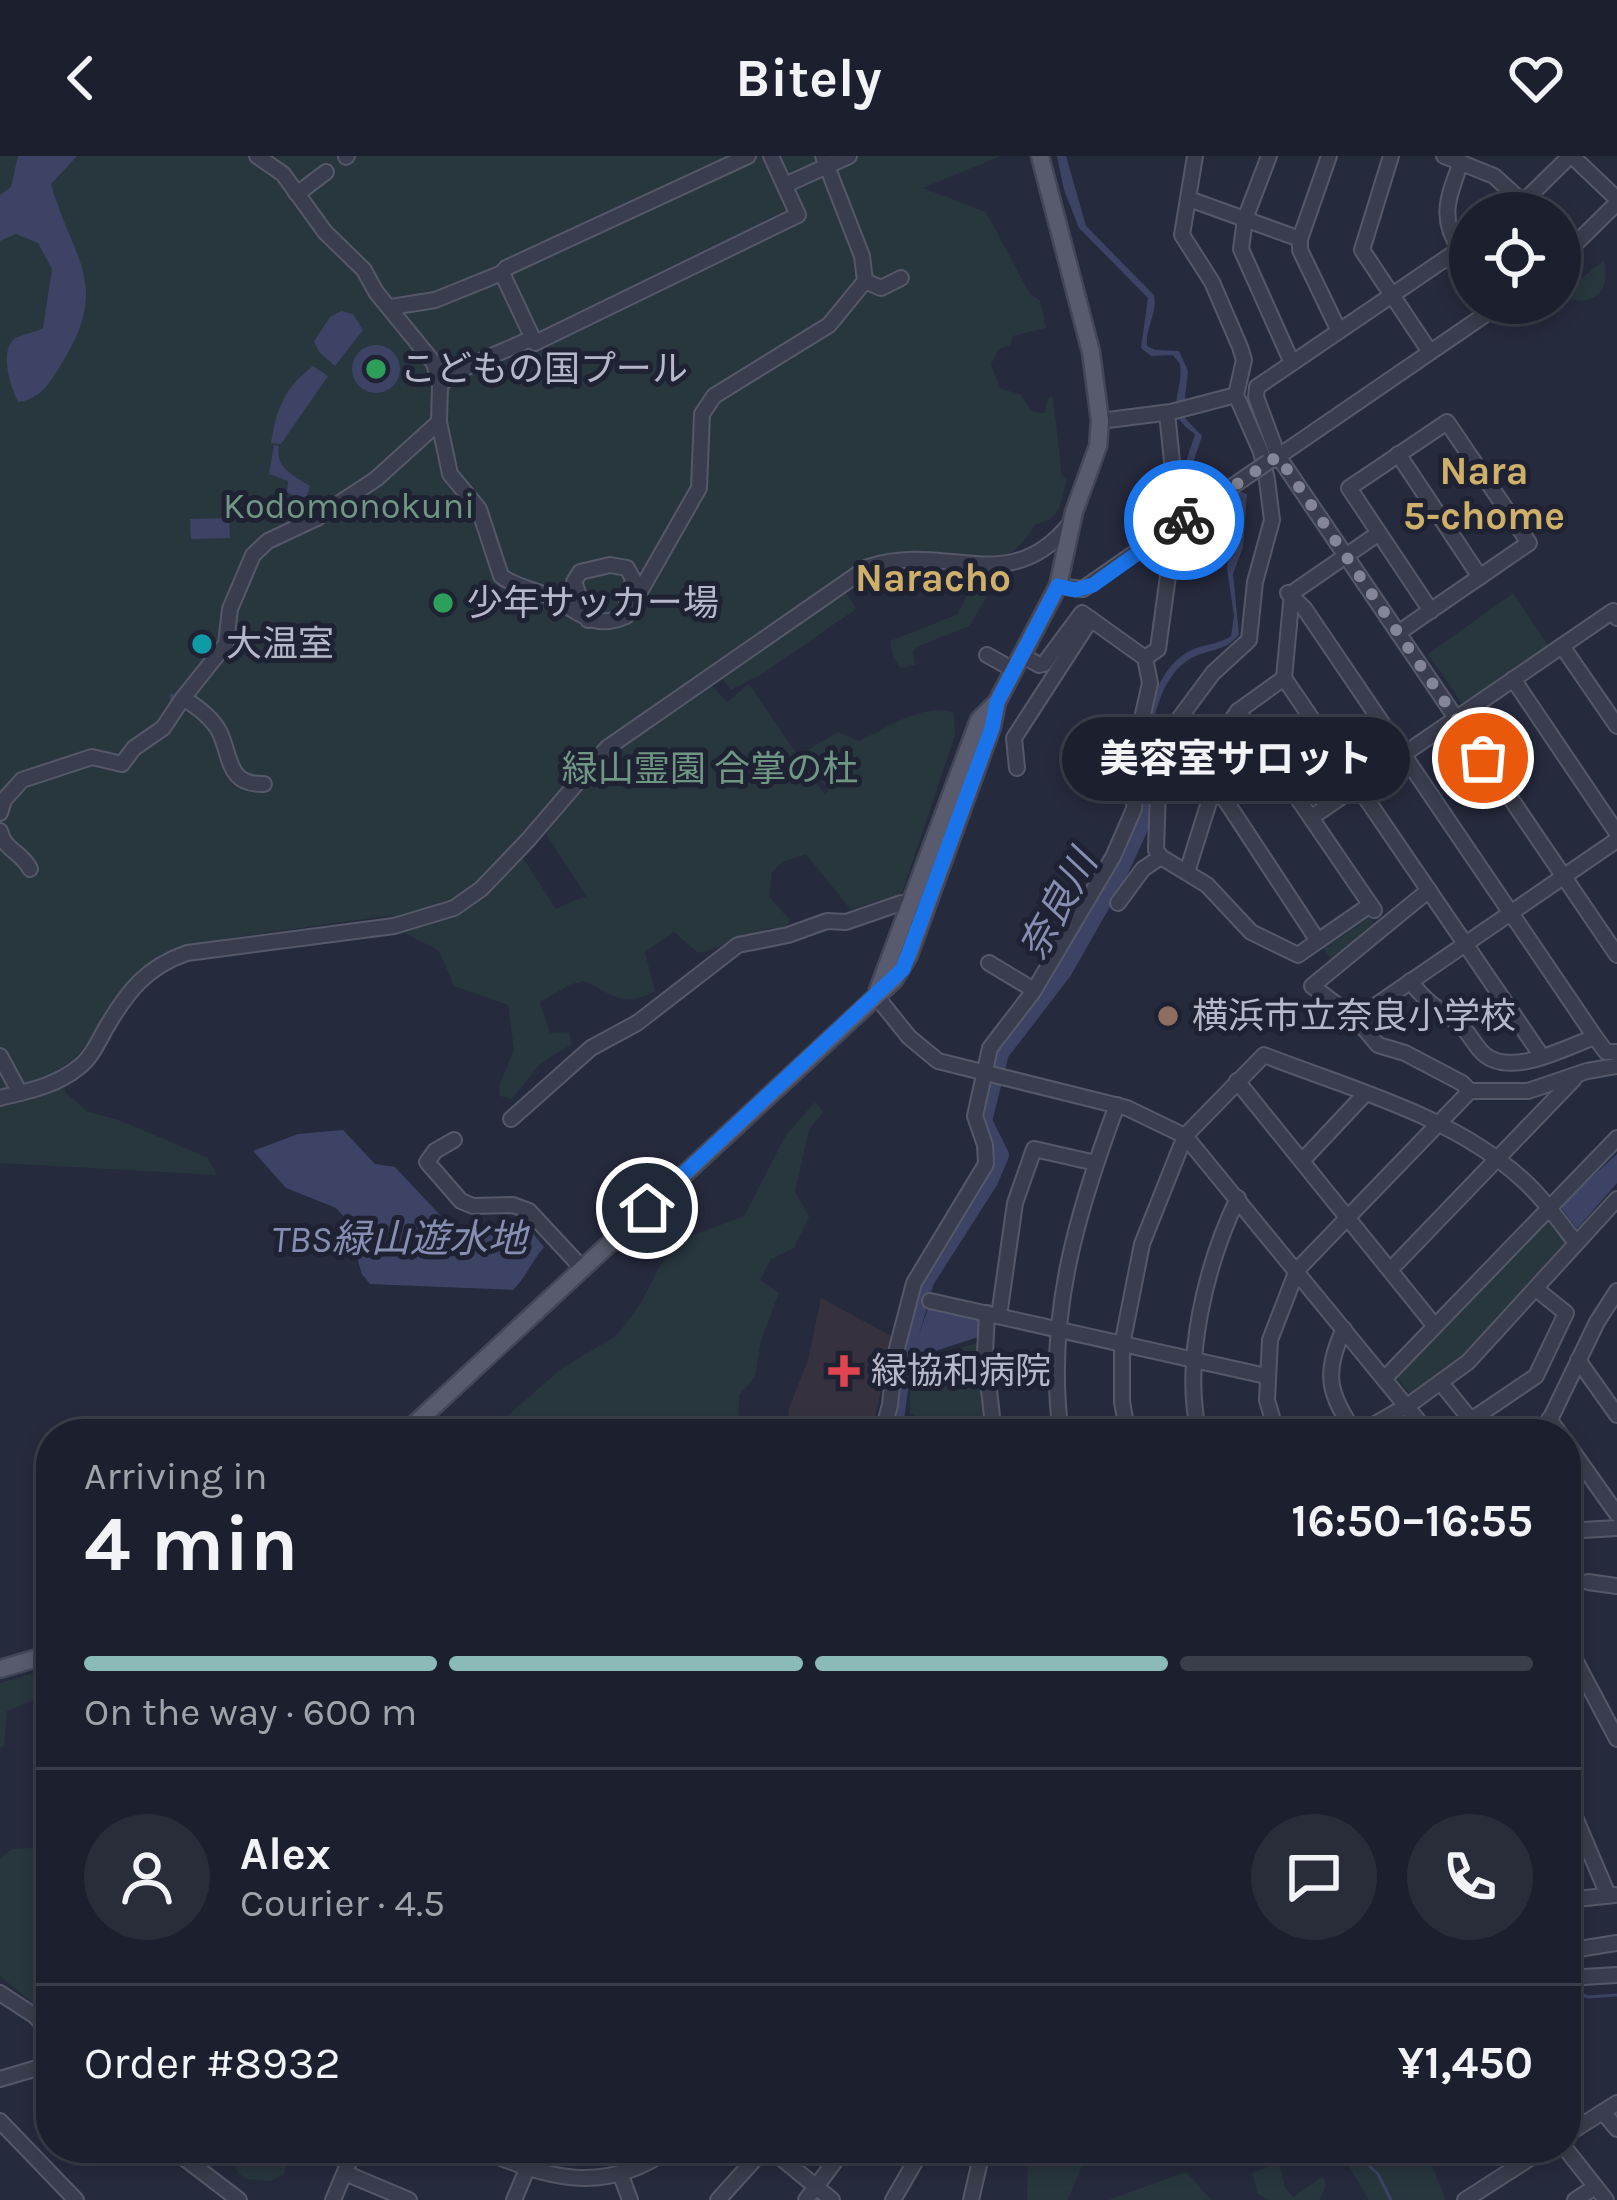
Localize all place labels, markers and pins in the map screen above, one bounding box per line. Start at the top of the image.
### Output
place label: こどもの国プール [400,348,688,390]
marker: こどもの国プール [363,356,389,382]
place label: 少年サッカー場 [467,582,719,624]
marker: 少年サッカー場 [430,590,456,616]
place label: 大温室 [226,623,334,665]
marker: 大温室 [189,631,215,657]
pin [1432,707,1534,809]
callout: 美容室サロット [1063,716,1411,800]
place label: 横浜市立奈良小学校 [1192,995,1516,1037]
marker: 横浜市立奈良小学校 [1155,1003,1181,1029]
pin [596,1157,698,1259]
place label: 緑協和病院 [871,1350,1051,1392]
marker: 緑協和病院 [828,1355,860,1387]

